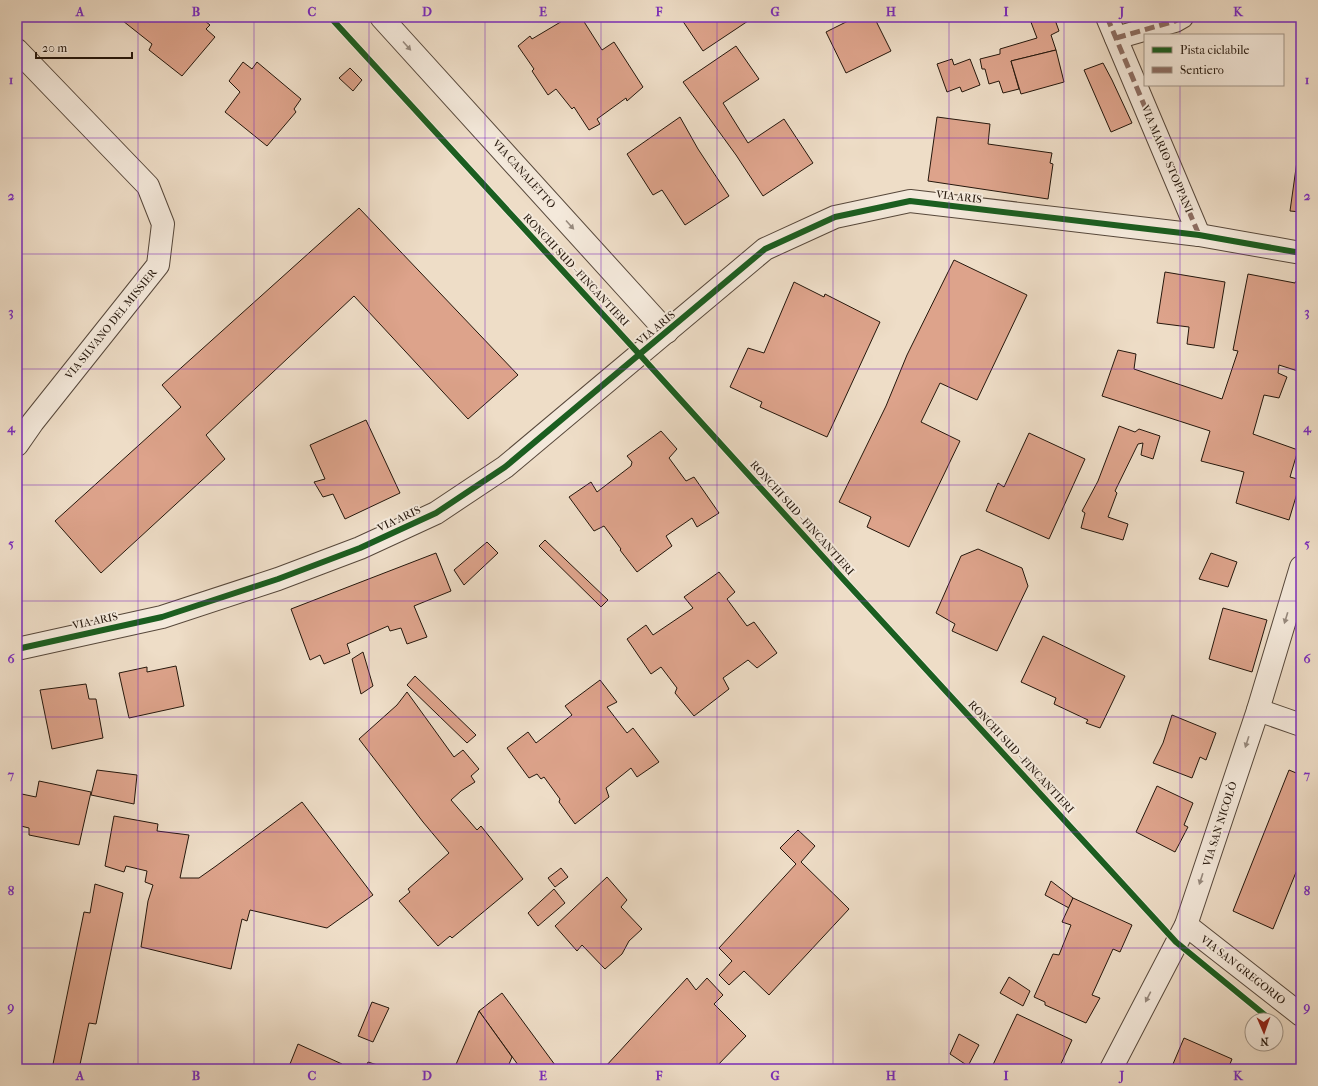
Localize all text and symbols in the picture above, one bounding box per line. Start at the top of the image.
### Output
text: A [75,4,85,19]
text: B [192,4,201,19]
text: C [308,4,317,19]
text: D [422,4,432,19]
text: E [539,4,547,19]
text: F [655,4,663,19]
text: G [770,4,780,19]
text: H [886,4,897,19]
text: I [1003,4,1009,19]
text: J [1118,4,1125,20]
text: K [1233,4,1244,19]
scale bar [36,34,132,60]
legend [1144,34,1284,86]
text: 20 m [42,41,67,55]
one-way arrow [402,41,412,51]
text: Pista ciclabile [1180,43,1249,57]
text: Sentiero [1180,63,1224,77]
text: 1 [9,72,14,87]
text: 1 [1305,72,1310,87]
street label: VIA MARIO STOPPANI [1138,102,1196,215]
street label: VIA CANALETTO [489,136,558,211]
text: 2 [8,188,15,203]
street label: VIA ARIS [934,188,983,206]
text: 2 [1304,188,1311,203]
street label: RONCHI SUD - FINCANTIERI [520,211,632,330]
one-way arrow [565,220,574,229]
street label: VIA SILVANO DEL MISSIER [62,265,160,383]
text: 3 [8,304,14,320]
text: 3 [1304,304,1310,320]
street label: VIA ARIS [633,308,678,348]
text: 4 [6,420,16,436]
text: 4 [1302,420,1312,436]
street label: RONCHI SUD - FINCANTIERI [747,458,857,578]
street label: VIA ARIS [374,503,423,535]
text: 5 [8,536,14,551]
text: 5 [1304,536,1310,551]
street label: VIA ARIS [70,610,119,632]
one-way arrow [1283,612,1289,624]
text: 6 [7,651,15,666]
text: 6 [1303,651,1311,666]
street label: RONCHI SUD - FINCANTIERI [965,698,1077,817]
one-way arrow [1244,737,1250,749]
text: 7 [7,767,15,782]
text: 7 [1303,767,1311,782]
street label: VIA SAN NICOLÒ [1200,780,1240,869]
one-way arrow [1198,873,1204,885]
text: 8 [8,883,15,898]
text: 8 [1304,883,1311,898]
street label: VIA SAN GREGORIO [1197,932,1288,1007]
one-way arrow [1145,991,1151,1003]
text: 9 [7,999,15,1015]
text: 9 [1303,999,1311,1015]
north arrow [1244,1012,1284,1052]
text: N [1259,1035,1269,1048]
text: A [75,1068,85,1083]
text: B [192,1068,201,1083]
text: C [308,1068,317,1083]
text: D [422,1068,432,1083]
text: E [539,1068,547,1083]
text: F [655,1068,663,1083]
text: G [770,1068,780,1083]
text: H [886,1068,897,1083]
text: I [1003,1068,1009,1083]
text: J [1118,1068,1125,1084]
text: K [1233,1068,1244,1083]

